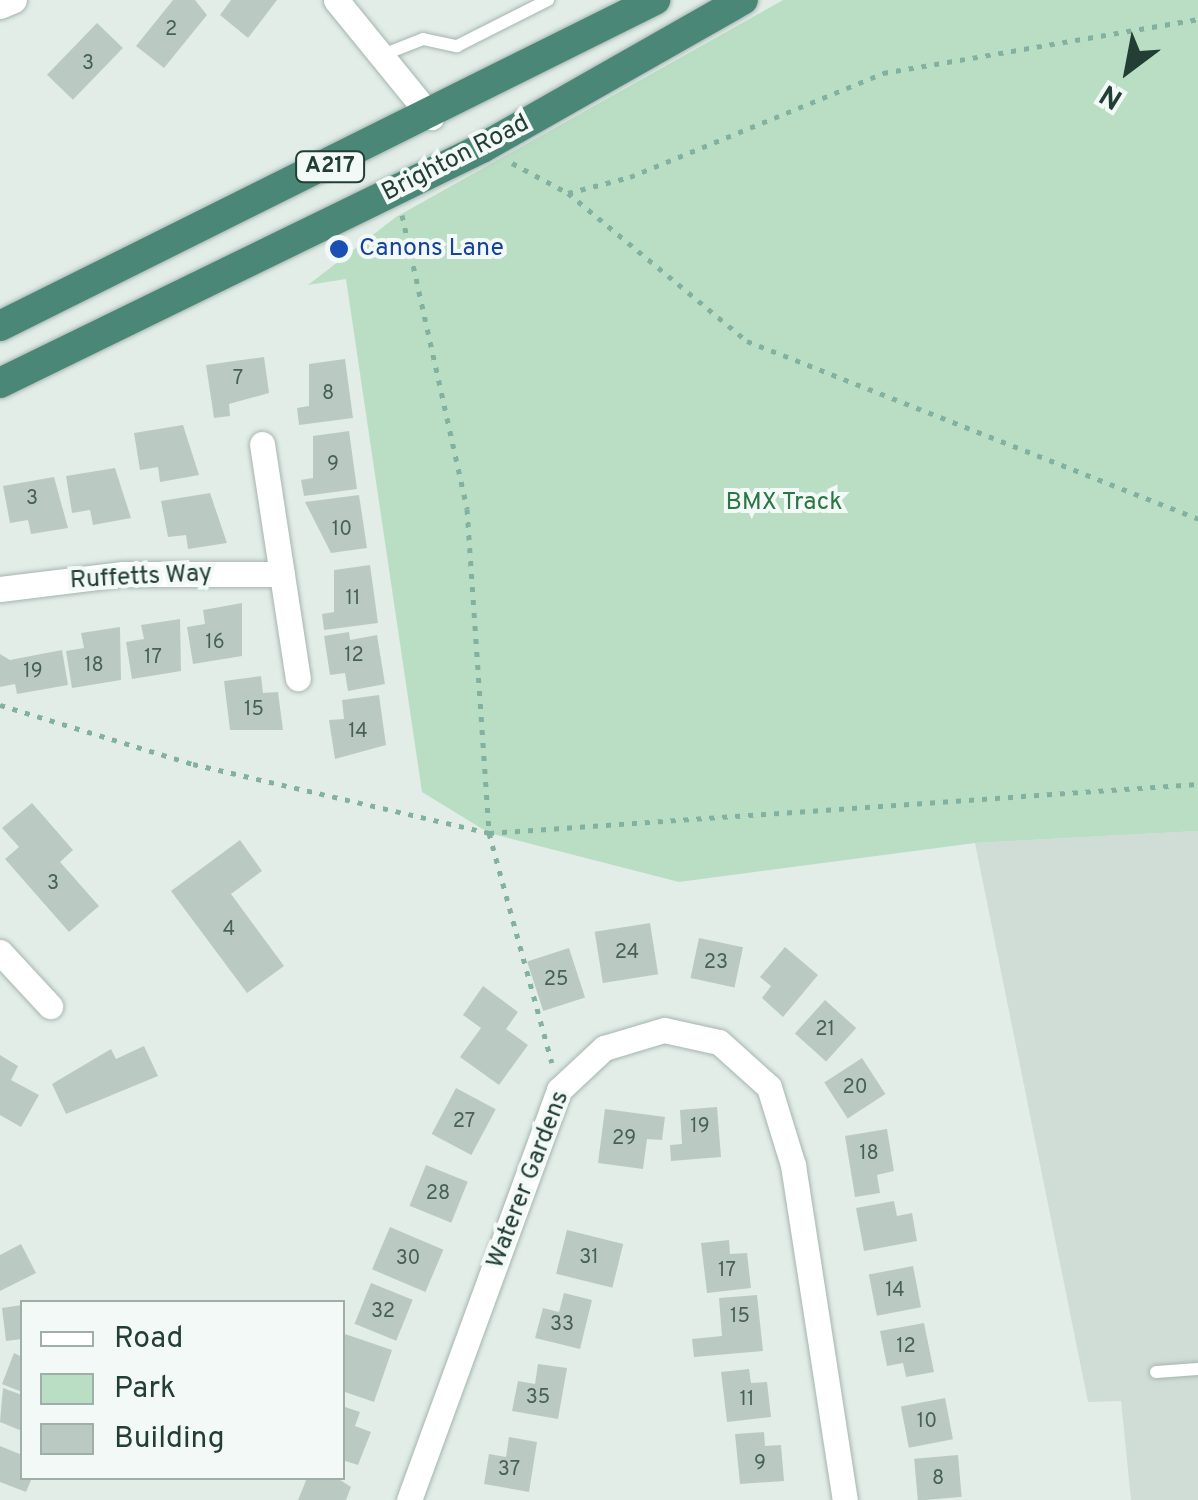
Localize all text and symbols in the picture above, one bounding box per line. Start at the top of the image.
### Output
house number: 2 [165,18,177,42]
north arrow [1078,20,1178,120]
house number: 3 [82,52,94,76]
text: N [1094,75,1130,116]
street label: Brighton Road [377,109,535,209]
road number: A217 [295,150,365,184]
place label: Canons Lane [359,234,504,264]
marker: Canons Lane [328,238,350,260]
house number: 7 [233,367,243,391]
house number: 8 [322,382,334,406]
house number: 9 [327,453,339,477]
house number: 3 [26,487,38,511]
park label: BMX Track [725,488,843,518]
house number: 10 [332,518,352,542]
street label: Ruffetts Way [69,559,213,597]
house number: 11 [346,587,360,611]
house number: 16 [205,631,225,655]
house number: 12 [344,644,364,668]
house number: 17 [144,646,162,670]
house number: 18 [84,654,104,678]
house number: 19 [23,660,43,684]
house number: 15 [244,698,264,722]
house number: 14 [348,720,368,744]
house number: 3 [47,872,59,896]
house number: 4 [223,918,235,942]
house number: 24 [615,941,639,965]
house number: 23 [704,951,728,975]
house number: 25 [544,968,568,992]
house number: 21 [815,1018,835,1042]
house number: 20 [842,1076,868,1100]
street label: Waterer Gardens [481,1087,577,1273]
house number: 27 [453,1110,475,1134]
house number: 19 [690,1115,710,1139]
house number: 29 [612,1127,636,1151]
house number: 18 [859,1142,879,1166]
house number: 28 [426,1182,450,1206]
house number: 31 [579,1246,599,1270]
house number: 30 [396,1247,420,1271]
house number: 17 [718,1259,736,1283]
house number: 14 [885,1279,905,1303]
legend [20,1300,345,1480]
house number: 32 [371,1300,395,1324]
house number: 15 [730,1305,750,1329]
house number: 33 [550,1313,574,1337]
text: Road [114,1321,183,1358]
house number: 12 [896,1335,916,1359]
text: Park [114,1371,176,1408]
house number: 35 [526,1386,550,1410]
house number: 11 [740,1388,754,1412]
house number: 10 [917,1410,937,1434]
text: Building [114,1421,225,1458]
house number: 9 [754,1452,766,1476]
house number: 37 [498,1458,520,1482]
house number: 8 [932,1467,944,1491]

